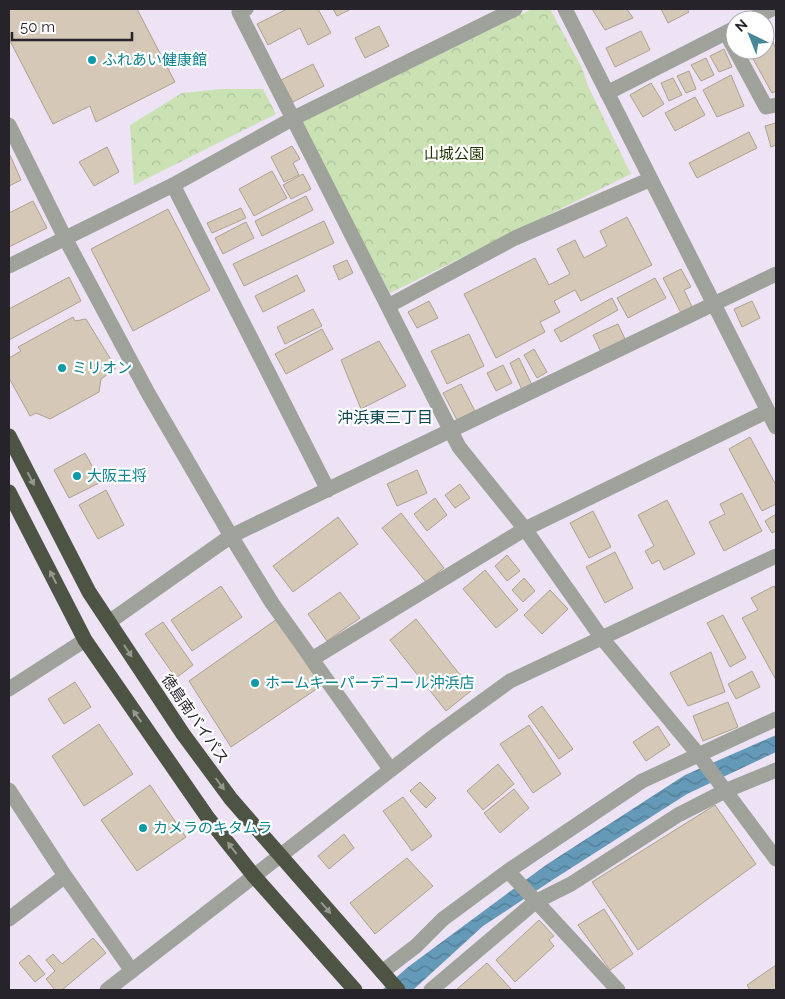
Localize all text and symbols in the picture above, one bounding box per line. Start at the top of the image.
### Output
scale bar [12,10,132,42]
north arrow [725,10,775,60]
text: N [732,16,750,35]
text: 50 m [20,18,55,36]
place label: ふれあい健康館 [102,51,207,69]
marker: ふれあい健康館 [86,54,98,66]
park label: 山城公園 [424,145,484,163]
place label: ミリオン [72,359,132,377]
marker: ミリオン [56,362,68,374]
district label: 沖浜東三丁目 [337,408,433,427]
place label: 大阪王将 [87,467,147,485]
marker: 大阪王将 [71,470,83,482]
one-way arrow [27,472,35,486]
one-way arrow [49,570,57,584]
one-way arrow [123,644,133,658]
street label: 徳島南バイパス [158,671,232,767]
place label: ホームキーパーデコール沖浜店 [265,674,474,692]
marker: ホームキーパーデコール沖浜店 [249,677,261,689]
one-way arrow [132,709,142,723]
one-way arrow [215,777,225,791]
place label: カメラのキタムラ [153,819,272,837]
marker: カメラのキタムラ [137,822,149,834]
one-way arrow [226,841,237,854]
one-way arrow [320,901,331,914]

